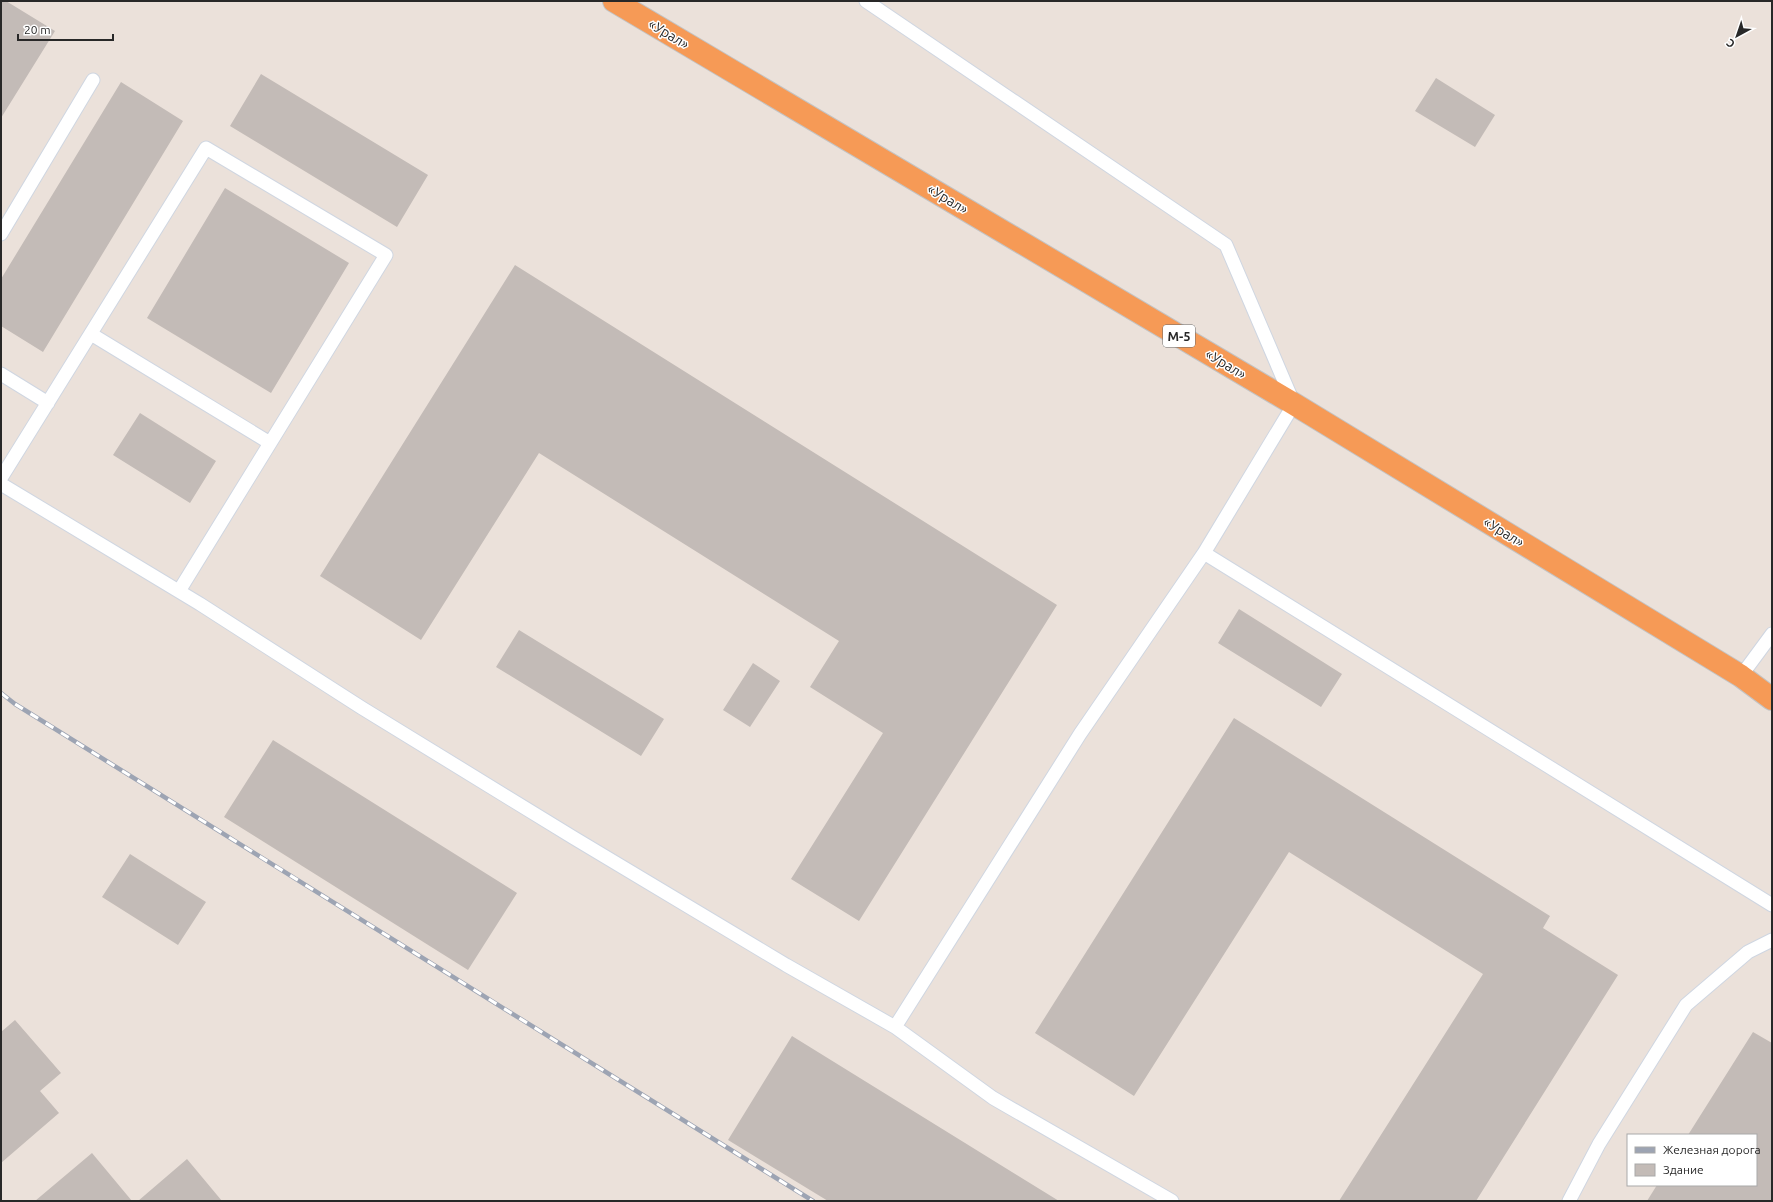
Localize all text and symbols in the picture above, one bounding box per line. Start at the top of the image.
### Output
scale bar [18,16,113,42]
street label: «Урал» [646,16,693,53]
north arrow [1717,16,1757,56]
text: 20 m [24,23,51,36]
text: С [1724,37,1737,51]
street label: «Урал» [925,181,972,218]
road number: М-5 [1163,325,1195,347]
street label: «Урал» [1203,346,1250,383]
street label: «Урал» [1481,514,1528,551]
legend [1627,1134,1757,1186]
text: Железная дорога [1663,1143,1761,1156]
text: Здание [1663,1163,1704,1176]

